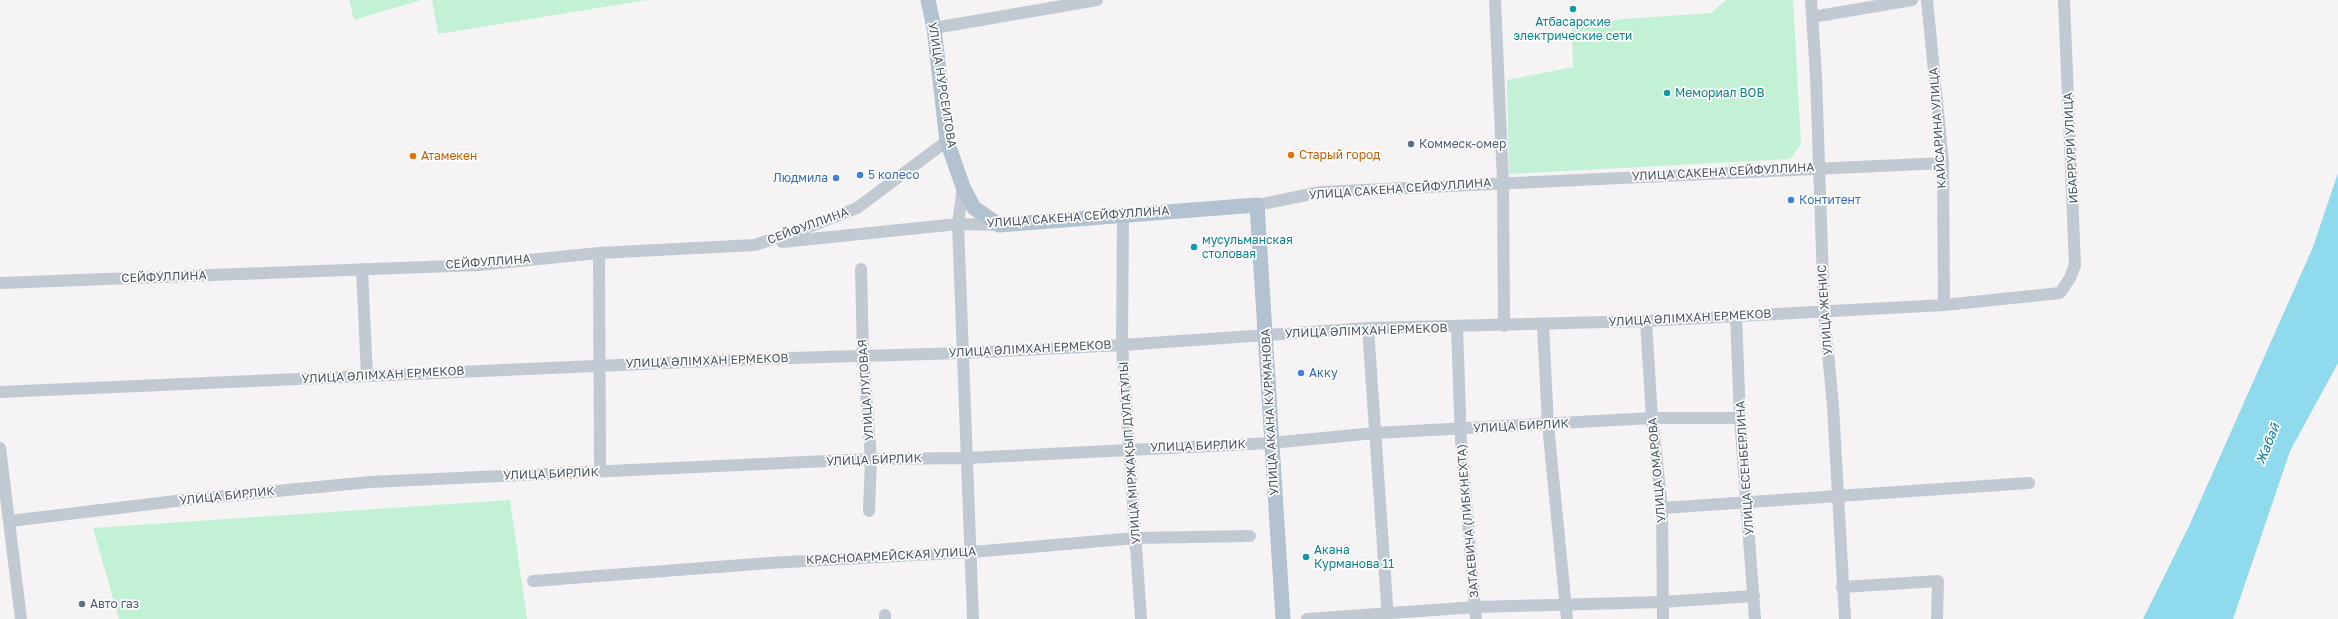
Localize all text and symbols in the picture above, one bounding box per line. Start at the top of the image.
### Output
marker: Атбасарские электрические сети [1568,4,1578,14]
place label: Атбасарские электрические сети [1514,15,1632,43]
street label: УЛИЦА НУРСЕИТОВА [925,21,959,149]
street label: КАЙСАРИНА УЛИЦА [1927,67,1949,189]
place label: Мемориал ВОВ [1675,86,1764,100]
marker: Мемориал ВОВ [1662,88,1672,98]
street label: ИБАРРУРИ УЛИЦА [2061,92,2081,204]
place label: Коммеск-омер [1419,137,1506,151]
marker: Коммеск-омер [1406,139,1416,149]
place label: Старый город [1299,148,1380,162]
place label: Атамекен [421,149,477,163]
marker: Старый город [1286,150,1296,160]
marker: Атамекен [408,151,418,161]
street label: УЛИЦА САКЕНА СЕЙФУЛЛИНА [1631,160,1815,184]
place label: 5 колесо [868,168,919,182]
marker: 5 колесо [855,170,865,180]
place label: Людмила [773,171,828,185]
marker: Людмила [831,173,841,183]
street label: УЛИЦА САКЕНА СЕЙФУЛЛИНА [1308,175,1492,203]
place label: Контитент [1799,193,1861,207]
marker: Контитент [1786,195,1796,205]
street label: УЛИЦА САКЕНА СЕЙФУЛЛИНА [986,203,1170,231]
street label: СЕЙФУЛЛИНА [765,205,851,247]
place label: мусульманская столовая [1202,233,1293,261]
marker: мусульманская столовая [1189,242,1199,252]
street label: СЕЙФУЛЛИНА [445,252,531,272]
street label: УЛИЦА ЖЕНИС [1815,264,1835,356]
street label: СЕЙФУЛЛИНА [121,268,207,286]
street label: УЛИЦА ӘЛІМХАН ЕРМЕКОВ [1608,307,1772,329]
street label: УЛИЦА ӘЛІМХАН ЕРМЕКОВ [1284,321,1448,341]
street label: УЛИЦА АКАНА КУРМАНОВА [1258,328,1282,496]
street label: УЛИЦА ӘЛІМХАН ЕРМЕКОВ [948,338,1112,360]
street label: УЛИЦА ЛУГОВАЯ [855,339,877,441]
street label: УЛИЦА ӘЛІМХАН ЕРМЕКОВ [625,351,789,371]
street label: УЛИЦА МІРЖАҚЫП ДУЛАТҰЛЫ [1116,361,1144,545]
street label: УЛИЦА ӘЛІМХАН ЕРМЕКОВ [301,364,465,386]
place label: Акку [1309,366,1338,380]
marker: Акку [1296,368,1306,378]
street label: УЛИЦА ЕСЕНБЕРЛИНА [1733,400,1757,536]
street label: УЛИЦА БИРЛИК [1473,416,1569,436]
street label: УЛИЦА ОМАРОВА [1645,417,1669,523]
water label: Жабай [2253,421,2283,467]
street label: УЛИЦА БИРЛИК [1150,437,1246,455]
street label: ЗАТАЕВИЧА (ЛИБКНЕХТА) [1454,443,1482,599]
street label: УЛИЦА БИРЛИК [826,451,922,469]
street label: УЛИЦА БИРЛИК [503,465,599,483]
street label: УЛИЦА БИРЛИК [178,484,276,508]
place label: Акана Курманова 11 [1314,543,1394,571]
street label: КРАСНОАРМЕЙСКАЯ УЛИЦА [806,544,976,568]
marker: Акана Курманова 11 [1301,552,1311,562]
place label: Авто газ [90,597,139,611]
marker: Авто газ [77,599,87,609]

